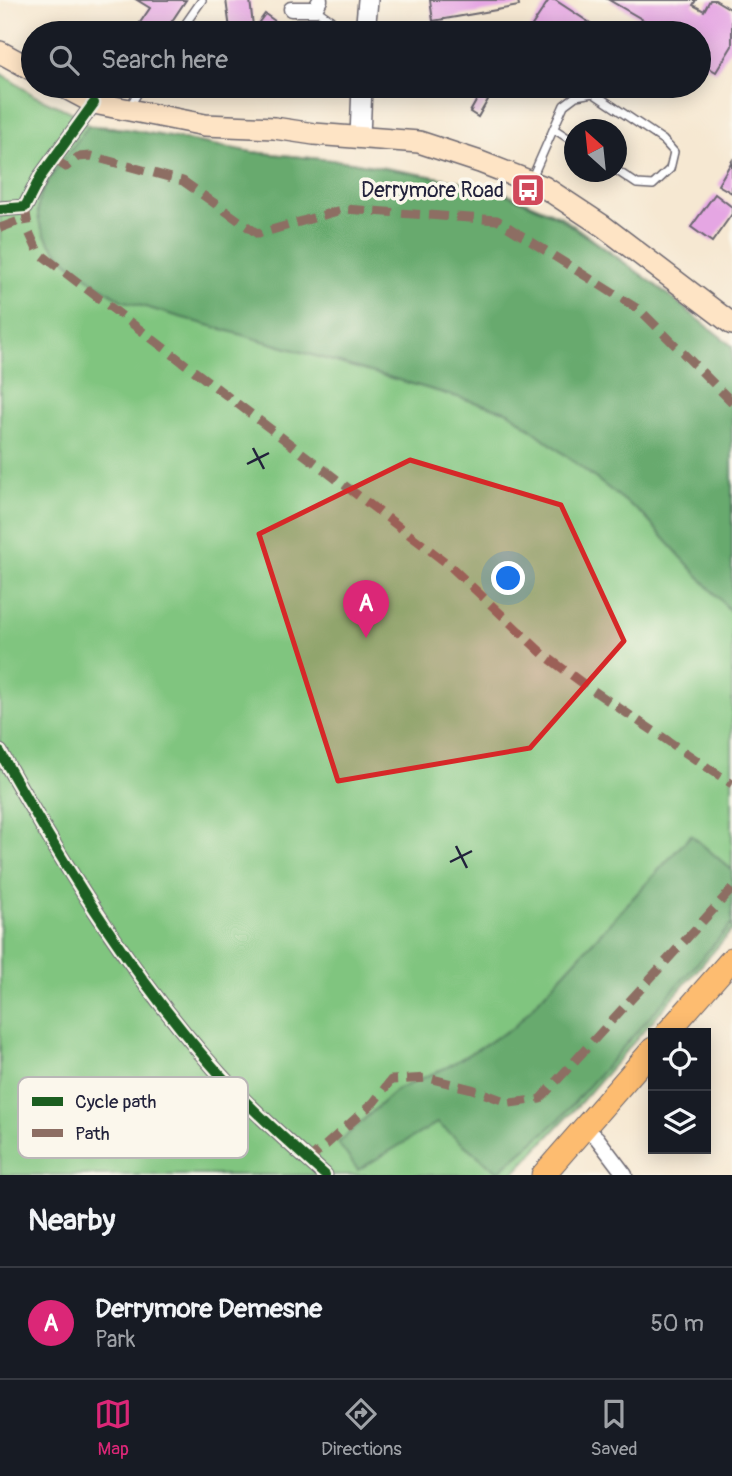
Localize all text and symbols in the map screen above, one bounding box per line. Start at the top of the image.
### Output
search box [21,21,711,98]
icon: search [45,41,83,79]
text: Search here [101,44,228,76]
north arrow [564,119,627,182]
bus stop icon: Derrymore Road [509,171,547,209]
place label: Derrymore Road [361,177,504,204]
your location [491,561,525,595]
pin: A [343,580,389,638]
map controls [648,1028,711,1154]
button: locate [648,1028,711,1091]
legend [18,1077,248,1158]
text: Cycle path [75,1090,156,1114]
button: layers [648,1091,711,1154]
text: Path [75,1122,110,1146]
text: Nearby [28,1202,115,1239]
text: Derrymore Demesne [95,1293,322,1325]
text: A [44,1309,58,1338]
text: 50 m [650,1309,704,1338]
text: Park [95,1325,135,1354]
tab: Map [94,1395,132,1461]
tab: Directions [321,1395,402,1461]
tab: Saved [590,1395,638,1461]

